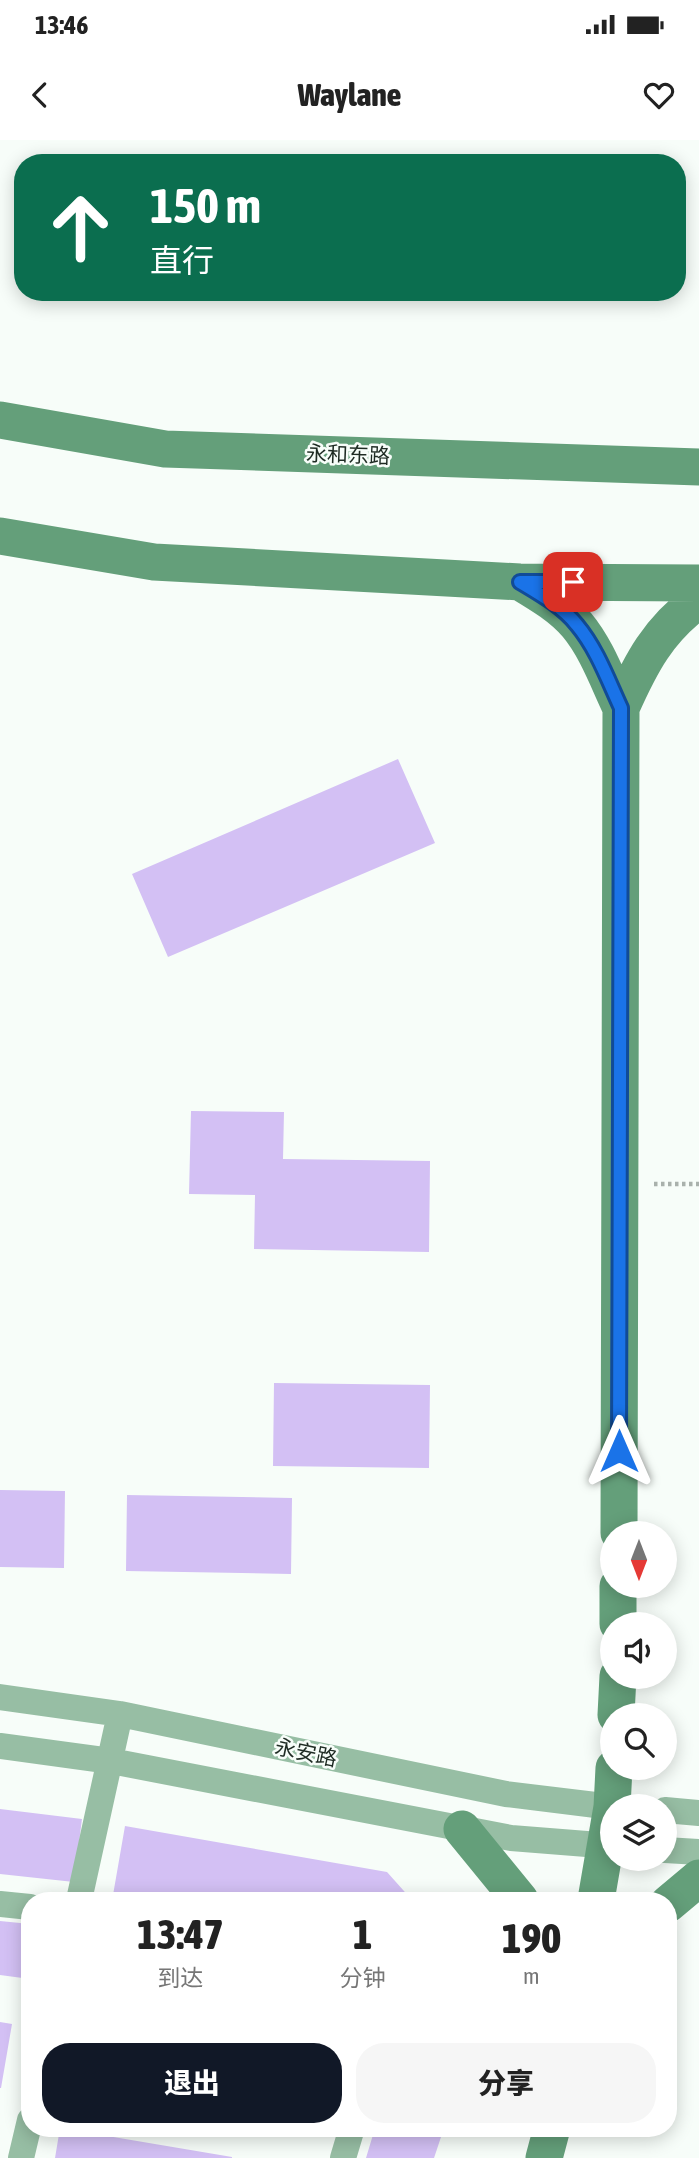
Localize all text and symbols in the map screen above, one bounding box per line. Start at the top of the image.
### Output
text: 13:46 [35,10,89,40]
icon: back [21,76,59,114]
text: Waylane [298,76,401,113]
icon: heart [640,76,678,114]
text: 150 m [150,177,261,233]
icon: ahead [35,182,126,273]
text: 直行 [150,242,214,279]
street label: 永和东路 [306,441,390,467]
pin [543,552,603,612]
icon: arrive [554,563,592,601]
position arrow [582,1414,656,1488]
north arrow [600,1521,677,1598]
map controls [600,1521,677,1871]
button: sound [600,1612,677,1689]
button: search [600,1703,677,1780]
street label: 永安路 [273,1734,340,1770]
button: layers [600,1794,677,1871]
text: 13:47 [137,1910,224,1958]
text: 1 [353,1910,372,1958]
text: 190 [502,1914,561,1962]
text: m [523,1963,540,1989]
text: 到达 [157,1965,203,1991]
text: 分钟 [340,1965,386,1991]
button: 退出 [42,2043,342,2123]
button: 分享 [356,2043,656,2123]

